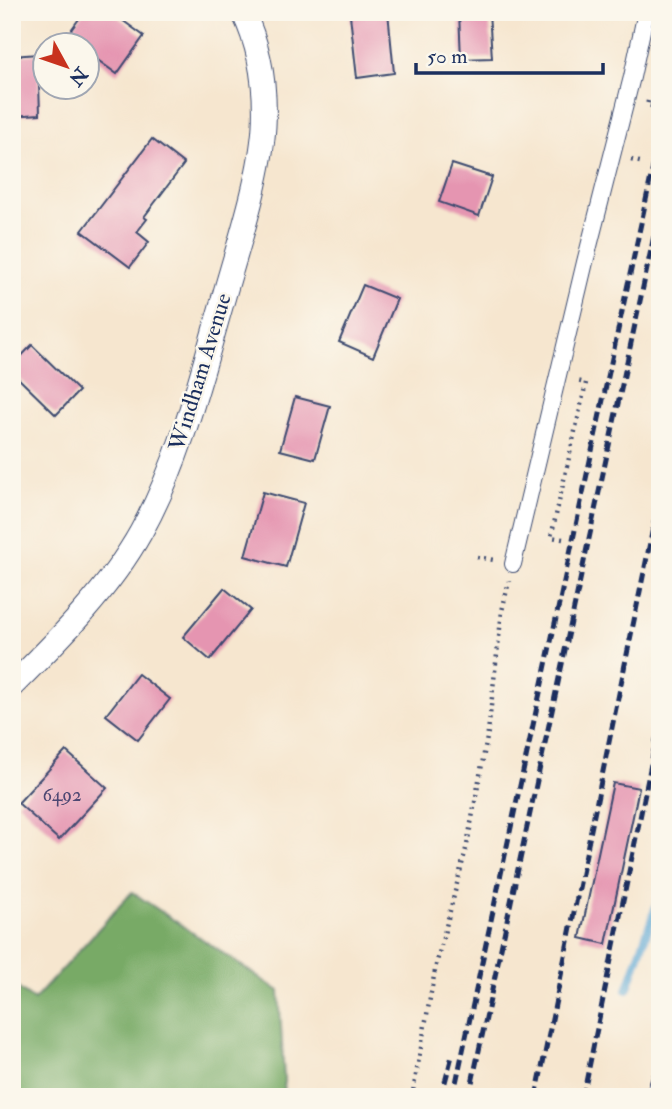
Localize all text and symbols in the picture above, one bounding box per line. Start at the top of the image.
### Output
north arrow [32,32,102,102]
scale bar [416,32,604,76]
text: 50 m [427,43,468,70]
text: N [63,61,94,91]
street label: Windham Avenue [162,289,238,455]
house number: 6492 [42,783,82,807]

